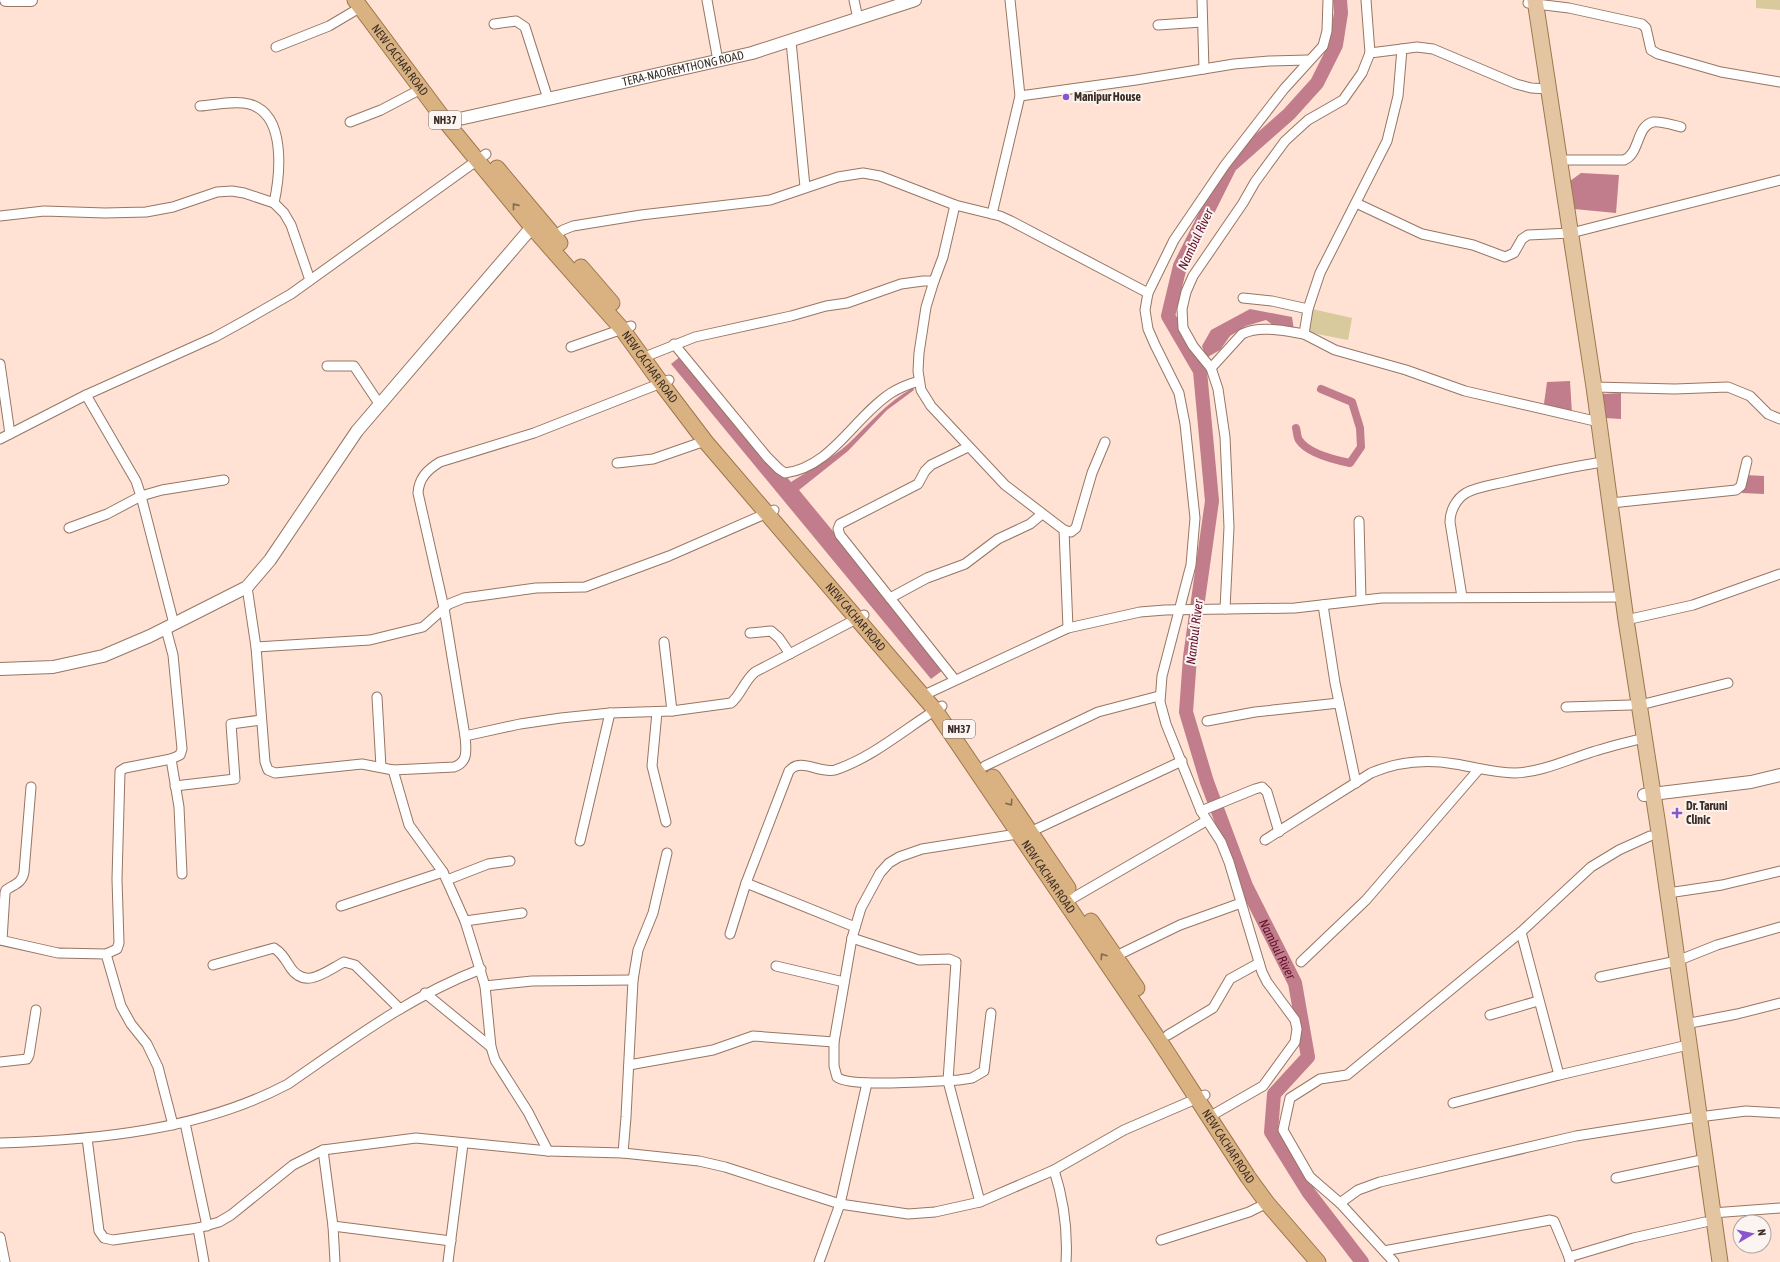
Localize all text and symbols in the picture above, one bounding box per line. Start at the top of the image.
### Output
street label: NEW CACHAR ROAD [369,22,431,99]
street label: TERA-NAOREMTHONG ROAD [621,48,746,89]
place label: Manipur House [1074,90,1142,104]
marker: Manipur House [1061,92,1071,102]
road number: NH37 [429,111,461,129]
one-way arrow [513,204,520,211]
water label: Nambul River [1175,205,1217,272]
street label: NEW CACHAR ROAD [619,328,681,406]
street label: NEW CACHAR ROAD [822,580,889,654]
water label: Nambul River [1183,598,1206,665]
road number: NH37 [943,720,975,738]
one-way arrow [1005,798,1012,805]
place label: Dr. Taruni Clinic [1686,799,1728,827]
marker: Dr. Taruni Clinic [1671,807,1683,819]
street label: NEW CACHAR ROAD [1019,838,1078,916]
water label: Nambul River [1256,917,1299,983]
one-way arrow [1100,953,1108,960]
street label: NEW CACHAR ROAD [1199,1107,1257,1186]
north arrow [1732,1214,1772,1254]
text: N [1755,1228,1768,1237]

